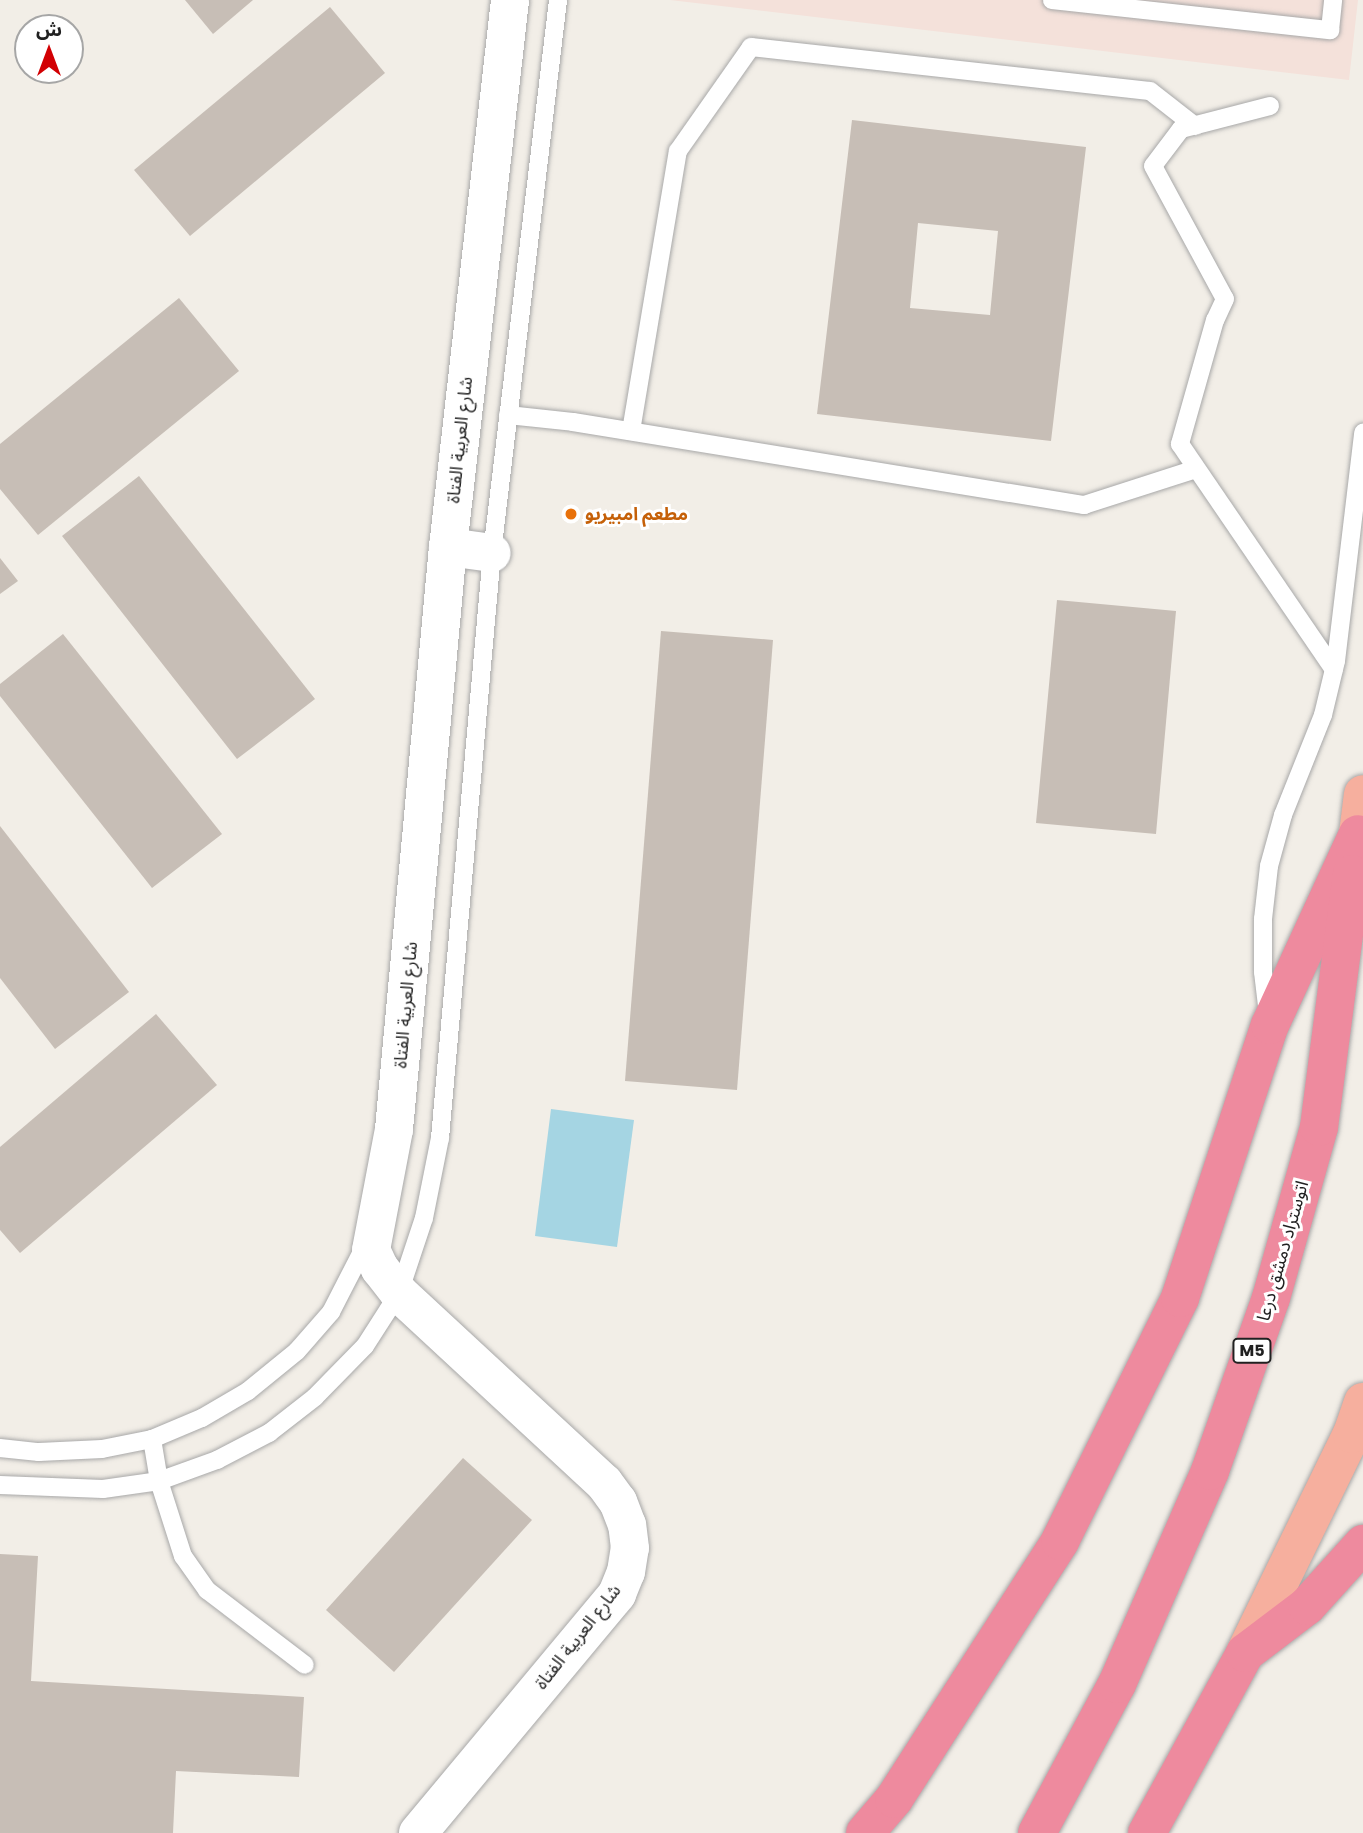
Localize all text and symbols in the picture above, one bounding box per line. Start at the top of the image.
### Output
north arrow [14,14,84,84]
text: ش [36,16,62,43]
street label: شارع العربية الفتاة [443,376,477,504]
place label: مطعم امبيريو [585,503,688,525]
marker: مطعم امبيريو [563,506,579,522]
street label: شارع العربية الفتاة [390,941,422,1069]
street label: اتوستراد دمشق درعا [1253,1178,1313,1324]
road number: M5 [1231,1338,1273,1364]
street label: شارع العربية الفتاة [530,1580,626,1694]

